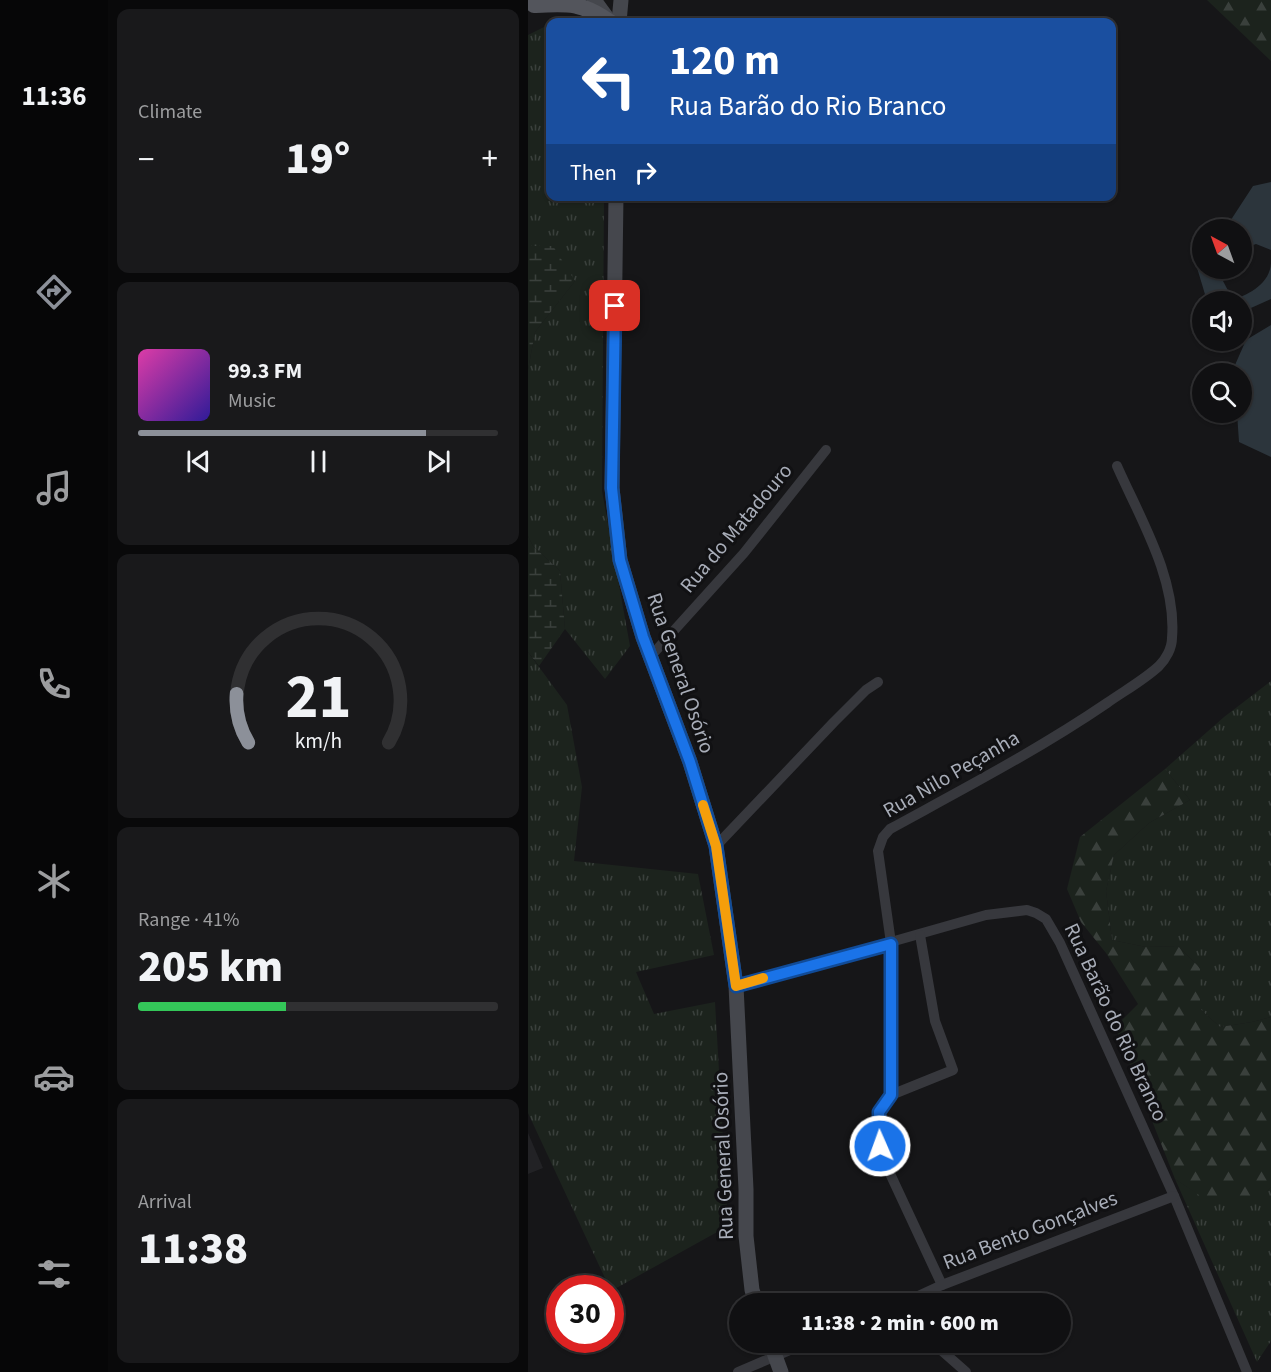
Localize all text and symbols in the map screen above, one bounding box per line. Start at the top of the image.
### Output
text: 120 m [669,31,780,91]
icon: left [570,42,648,120]
text: 11:36 [21,77,87,116]
text: Rua Barão do Rio Branco [669,87,946,126]
text: Climate [138,98,202,126]
text: 19° [286,127,350,191]
text: − [138,136,154,183]
text: + [482,136,498,183]
icon: right [629,156,662,189]
text: Then [570,157,617,189]
north arrow [1192,219,1252,279]
map controls [1192,219,1252,423]
icon: directions [33,271,75,313]
pin [589,280,640,331]
icon: arrive [598,289,631,322]
button: sound [1192,291,1252,351]
text: 99.3 FM [228,355,302,387]
button: search [1192,363,1252,423]
text: Music [228,387,276,415]
icon: previous [182,445,215,478]
icon: pause [302,445,335,478]
icon: next [422,445,455,478]
street label: Rua do Matadouro [673,457,799,599]
icon: music [33,467,75,509]
street label: Rua General Osório [639,589,723,757]
text: 21 [285,653,351,742]
icon: phone [33,663,75,705]
street label: Rua Nilo Peçanha [877,723,1025,825]
text: km/h [294,726,342,757]
icon: climate [33,860,75,902]
text: Range · 41% [138,906,239,934]
street label: Rua Barão do Rio Branco [1057,918,1175,1126]
text: 205 km [138,935,283,999]
icon: car [33,1056,75,1098]
street label: Rua General Osório [705,1071,741,1241]
position arrow [848,1114,912,1178]
street label: Rua Bento Gonçalves [938,1183,1122,1277]
text: Arrival [138,1188,192,1216]
text: 11:38 [138,1217,248,1281]
icon: filters [33,1253,75,1295]
speed limit sign: 30 [546,1275,624,1353]
text: 11:38 · 2 min · 600 m [801,1307,999,1339]

